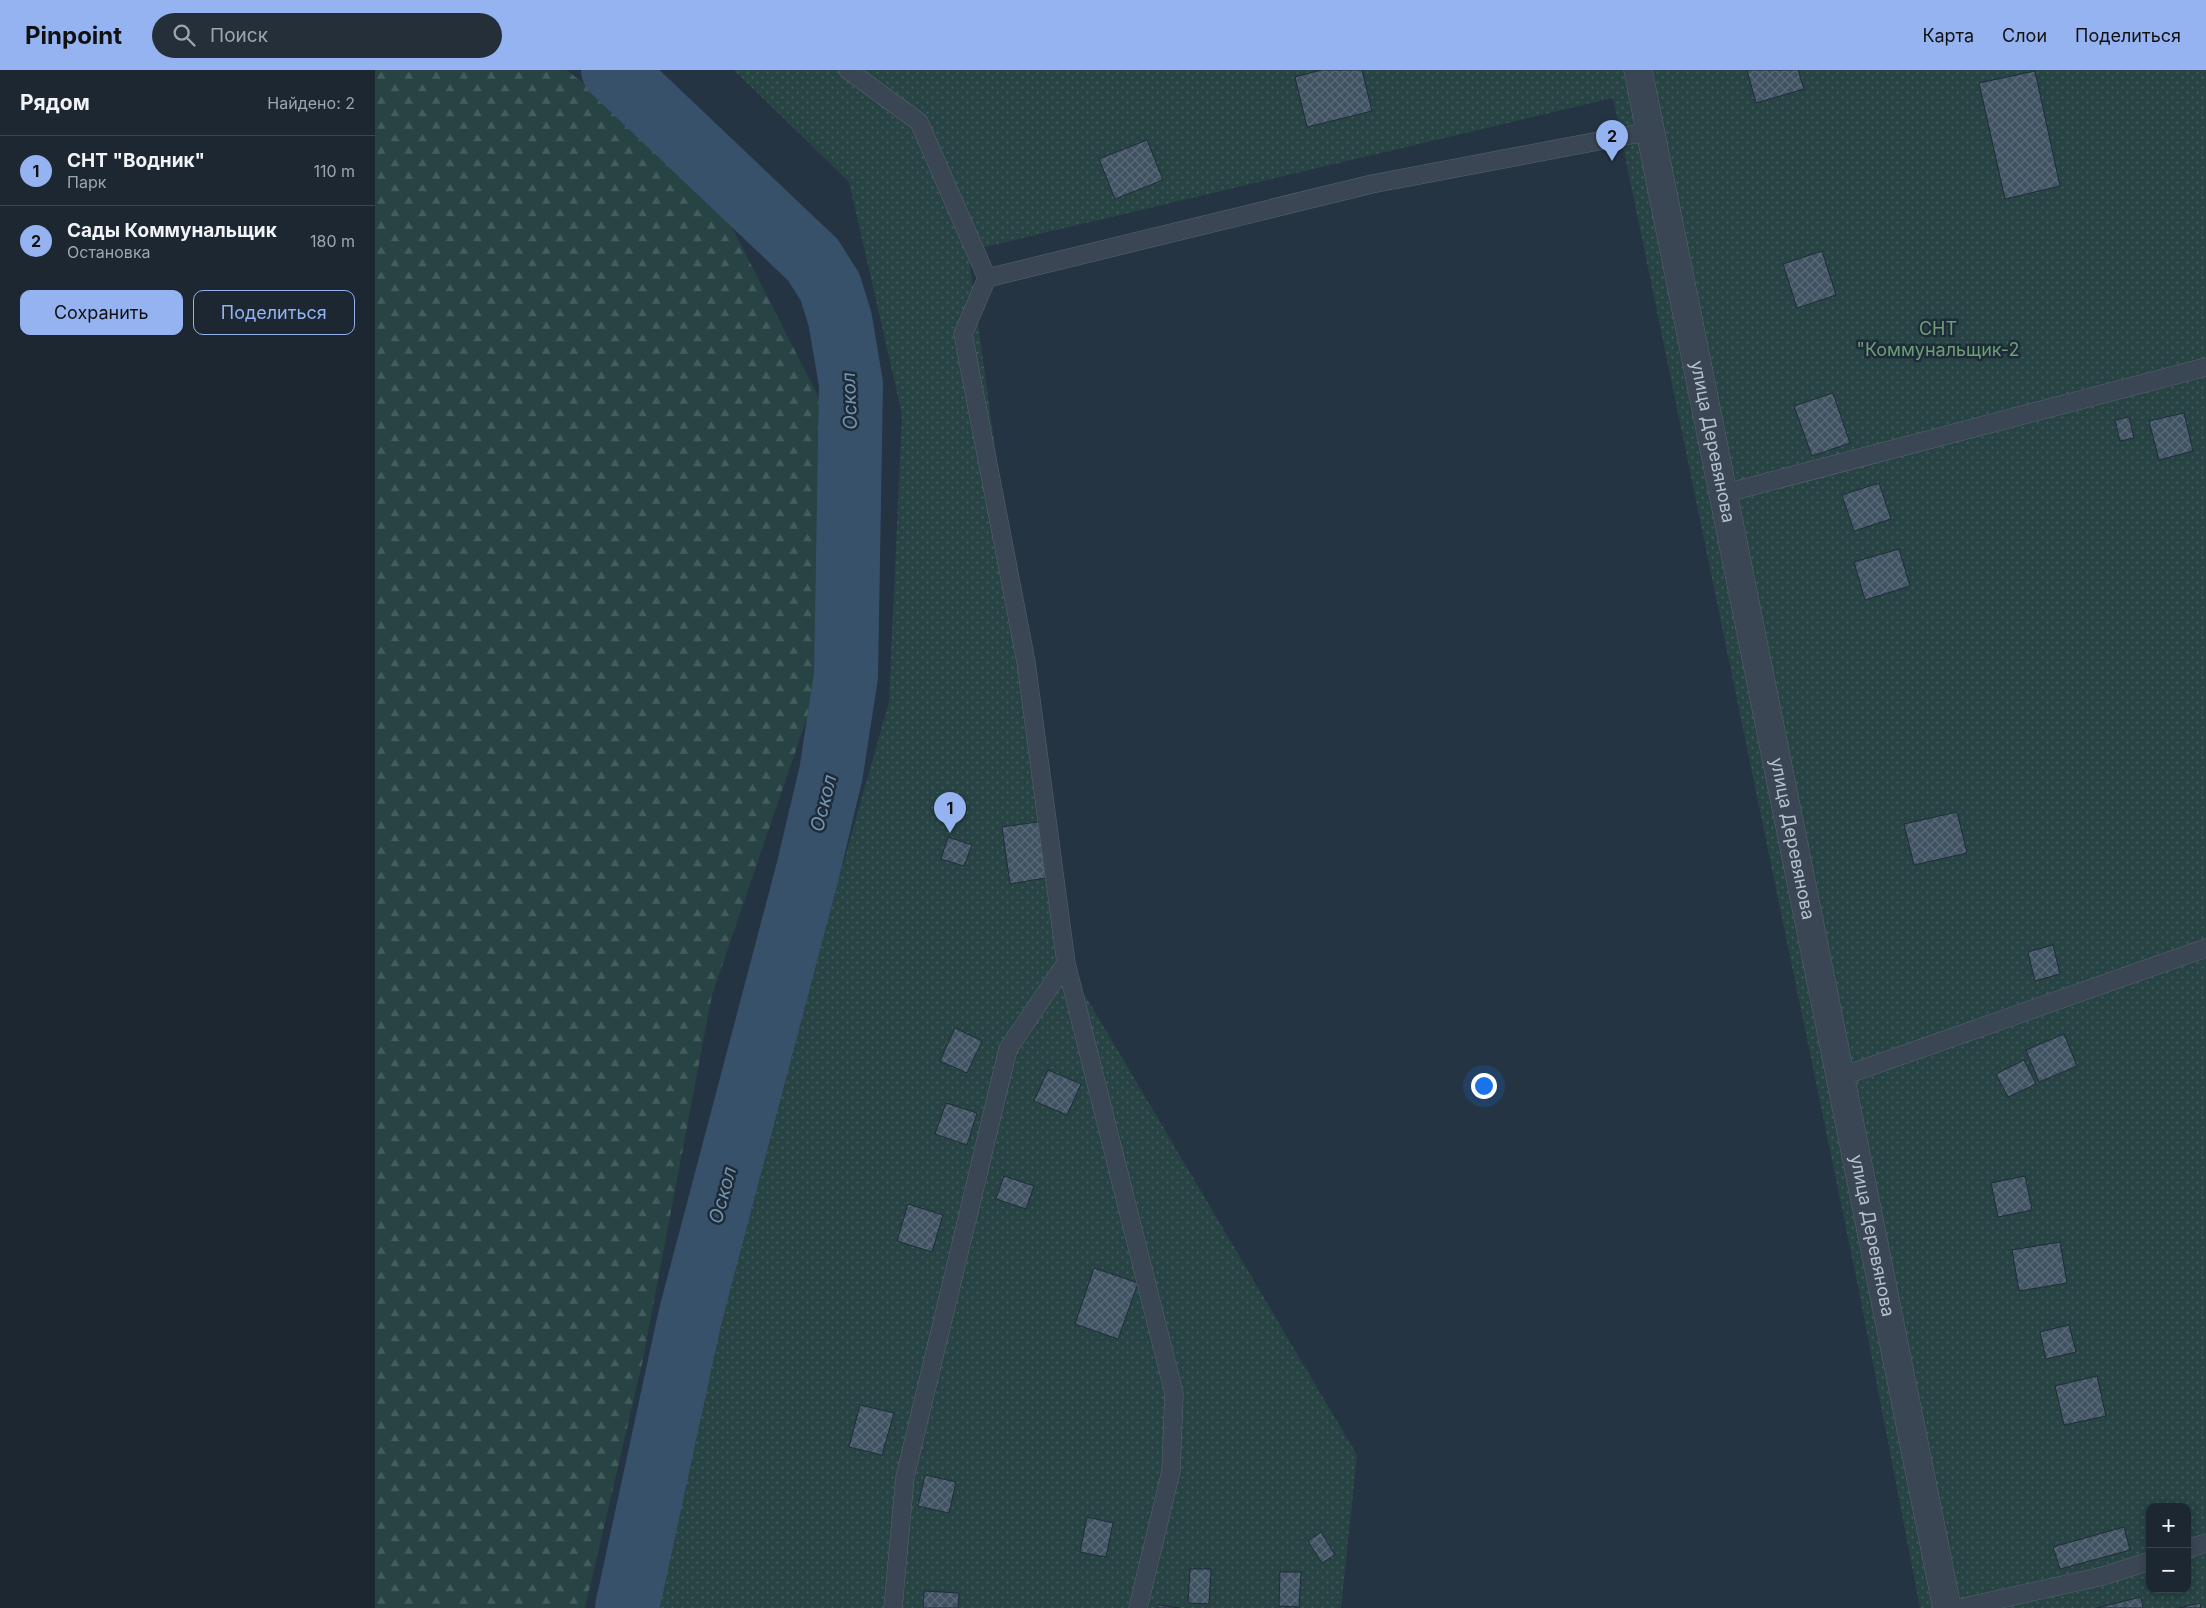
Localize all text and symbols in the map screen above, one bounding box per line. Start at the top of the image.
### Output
search box [152,13,502,58]
text: Pinpoint [25,21,122,50]
icon: search [170,21,198,49]
text: Поиск [210,24,268,47]
text: Карта [1922,25,1974,46]
text: Слои [2002,25,2047,46]
text: Поделиться [2075,25,2181,46]
text: Рядом [20,90,90,115]
text: Найдено: 2 [267,93,355,113]
pin: 2 [1596,120,1628,161]
text: СНТ "Водник" [67,149,205,172]
text: 1 [33,161,39,181]
text: 110 m [313,161,355,181]
text: Парк [67,172,106,192]
text: Сады Коммунальщик [67,219,277,242]
text: 2 [31,231,41,251]
text: 180 m [310,231,355,251]
text: Остановка [67,242,151,262]
button: Сохранить [20,290,183,335]
button: Поделиться [193,290,355,335]
park label: СНТ "Коммунальщик-2 [1857,318,2019,360]
street label: улица Деревянова [1687,359,1740,524]
water label: Оскол [837,372,862,430]
street label: улица Деревянова [1766,756,1819,921]
water label: Оскол [805,772,842,834]
pin: 1 [934,792,966,833]
your location [1471,1073,1497,1099]
street label: улица Деревянова [1846,1153,1899,1319]
water label: Оскол [704,1164,741,1226]
map controls [2146,1503,2191,1593]
button: + [2146,1503,2191,1548]
button: − [2146,1548,2191,1593]

